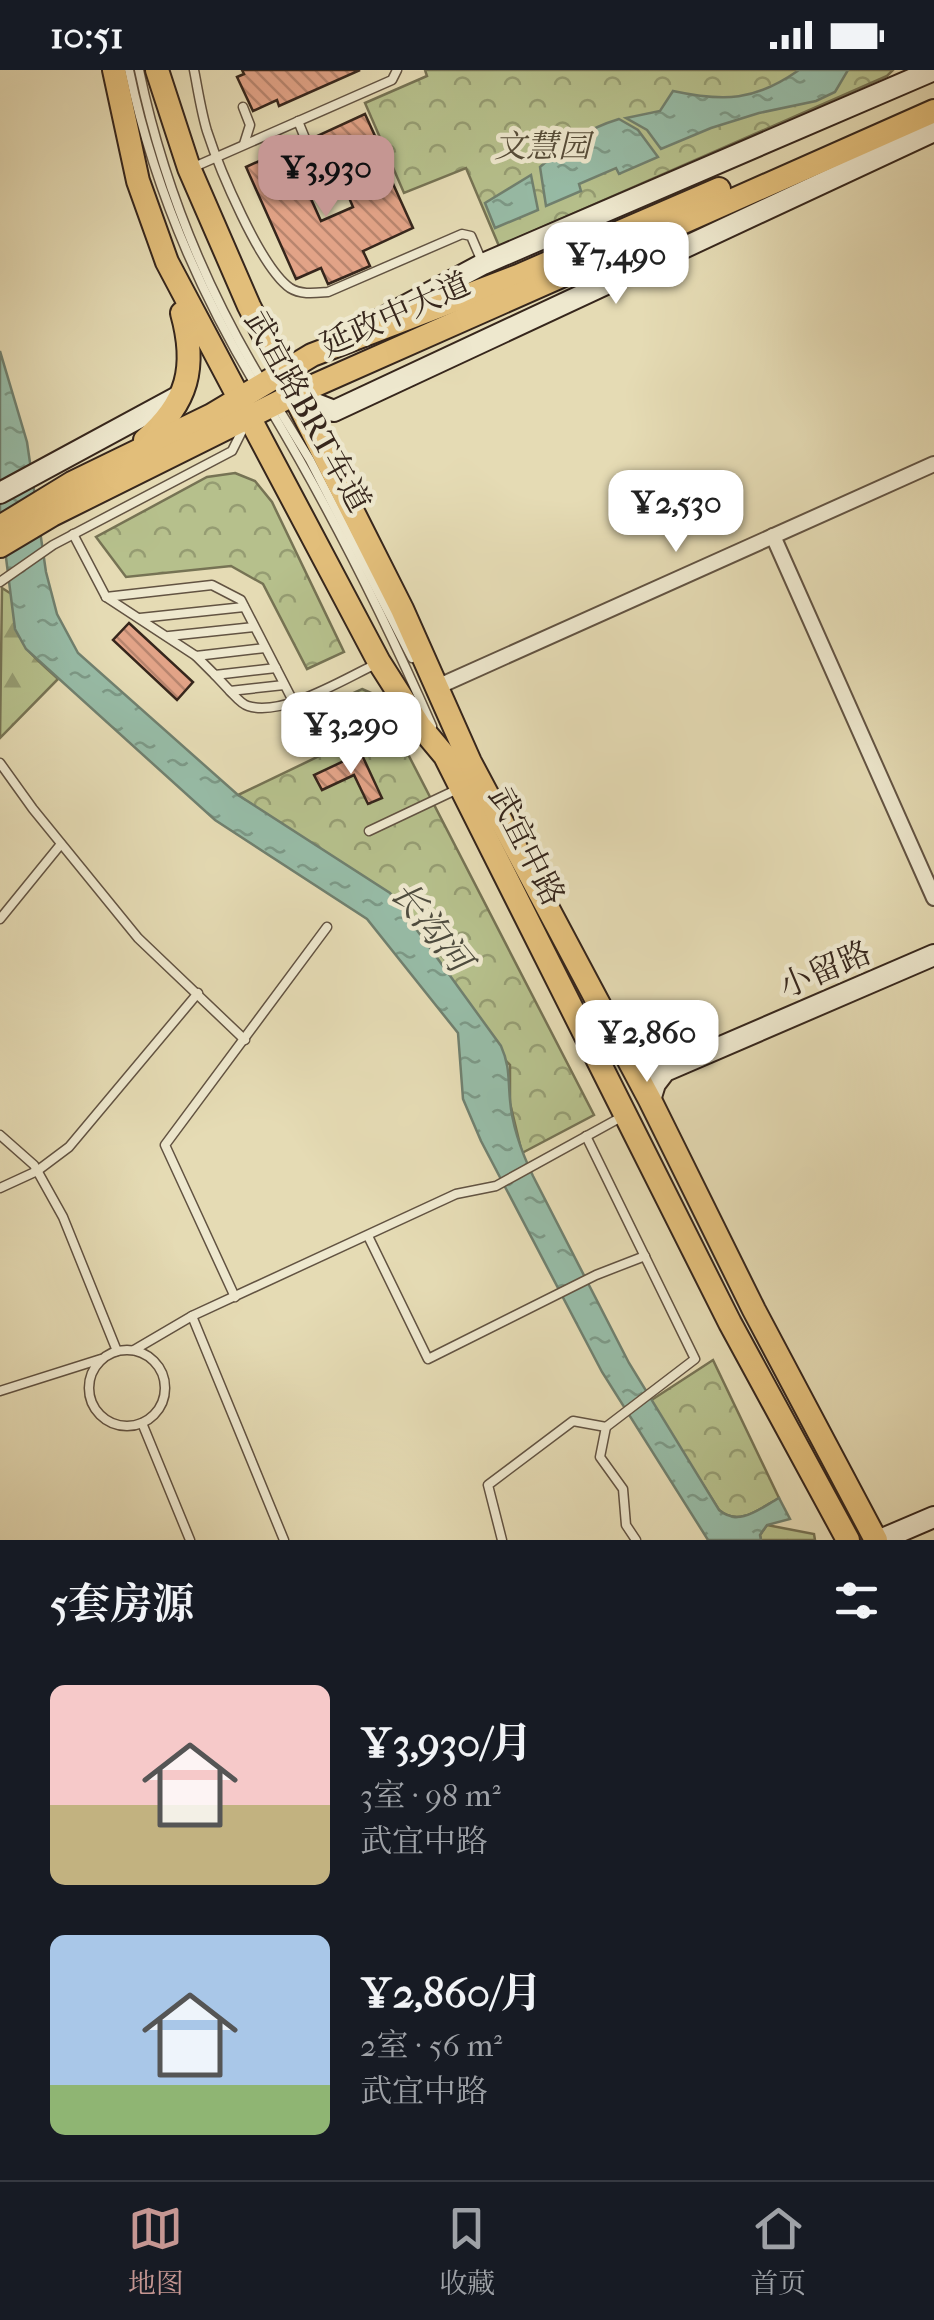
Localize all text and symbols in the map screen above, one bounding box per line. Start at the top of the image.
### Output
text: 10:51 [50,13,124,58]
park label: 文慧园 [494,128,595,165]
pin: ¥3,930 [245,135,407,220]
text: ¥3,930 [280,149,372,186]
pin: ¥7,490 [535,222,697,307]
text: ¥7,490 [566,236,666,273]
street label: 延政中大道 [315,265,476,364]
street label: 武宜路BRT车道 [237,304,378,518]
pin: ¥2,530 [595,470,757,555]
text: ¥2,530 [630,484,722,521]
pin: ¥3,290 [270,692,432,777]
text: ¥3,290 [303,706,399,743]
street label: 武宜中路 [481,781,572,912]
water label: 长沟河 [382,873,483,985]
street label: 小留路 [774,934,877,1005]
pin: ¥2,860 [566,1000,728,1085]
text: ¥2,860 [597,1014,697,1051]
icon: filters [829,1573,884,1628]
text: 5套房源 [50,1580,194,1629]
text: ¥3,930/月 [360,1719,532,1768]
icon: home [130,1725,250,1845]
text: 3室 · 98 m² [360,1777,501,1814]
text: 武宜中路 [360,1823,488,1860]
text: ¥2,860/月 [360,1969,542,2018]
icon: home [130,1975,250,2095]
text: 2室 · 56 m² [360,2027,502,2064]
text: 武宜中路 [360,2073,488,2110]
tab: 地图 [128,2201,184,2301]
tab: 收藏 [439,2201,495,2301]
tab: 首页 [750,2201,806,2301]

